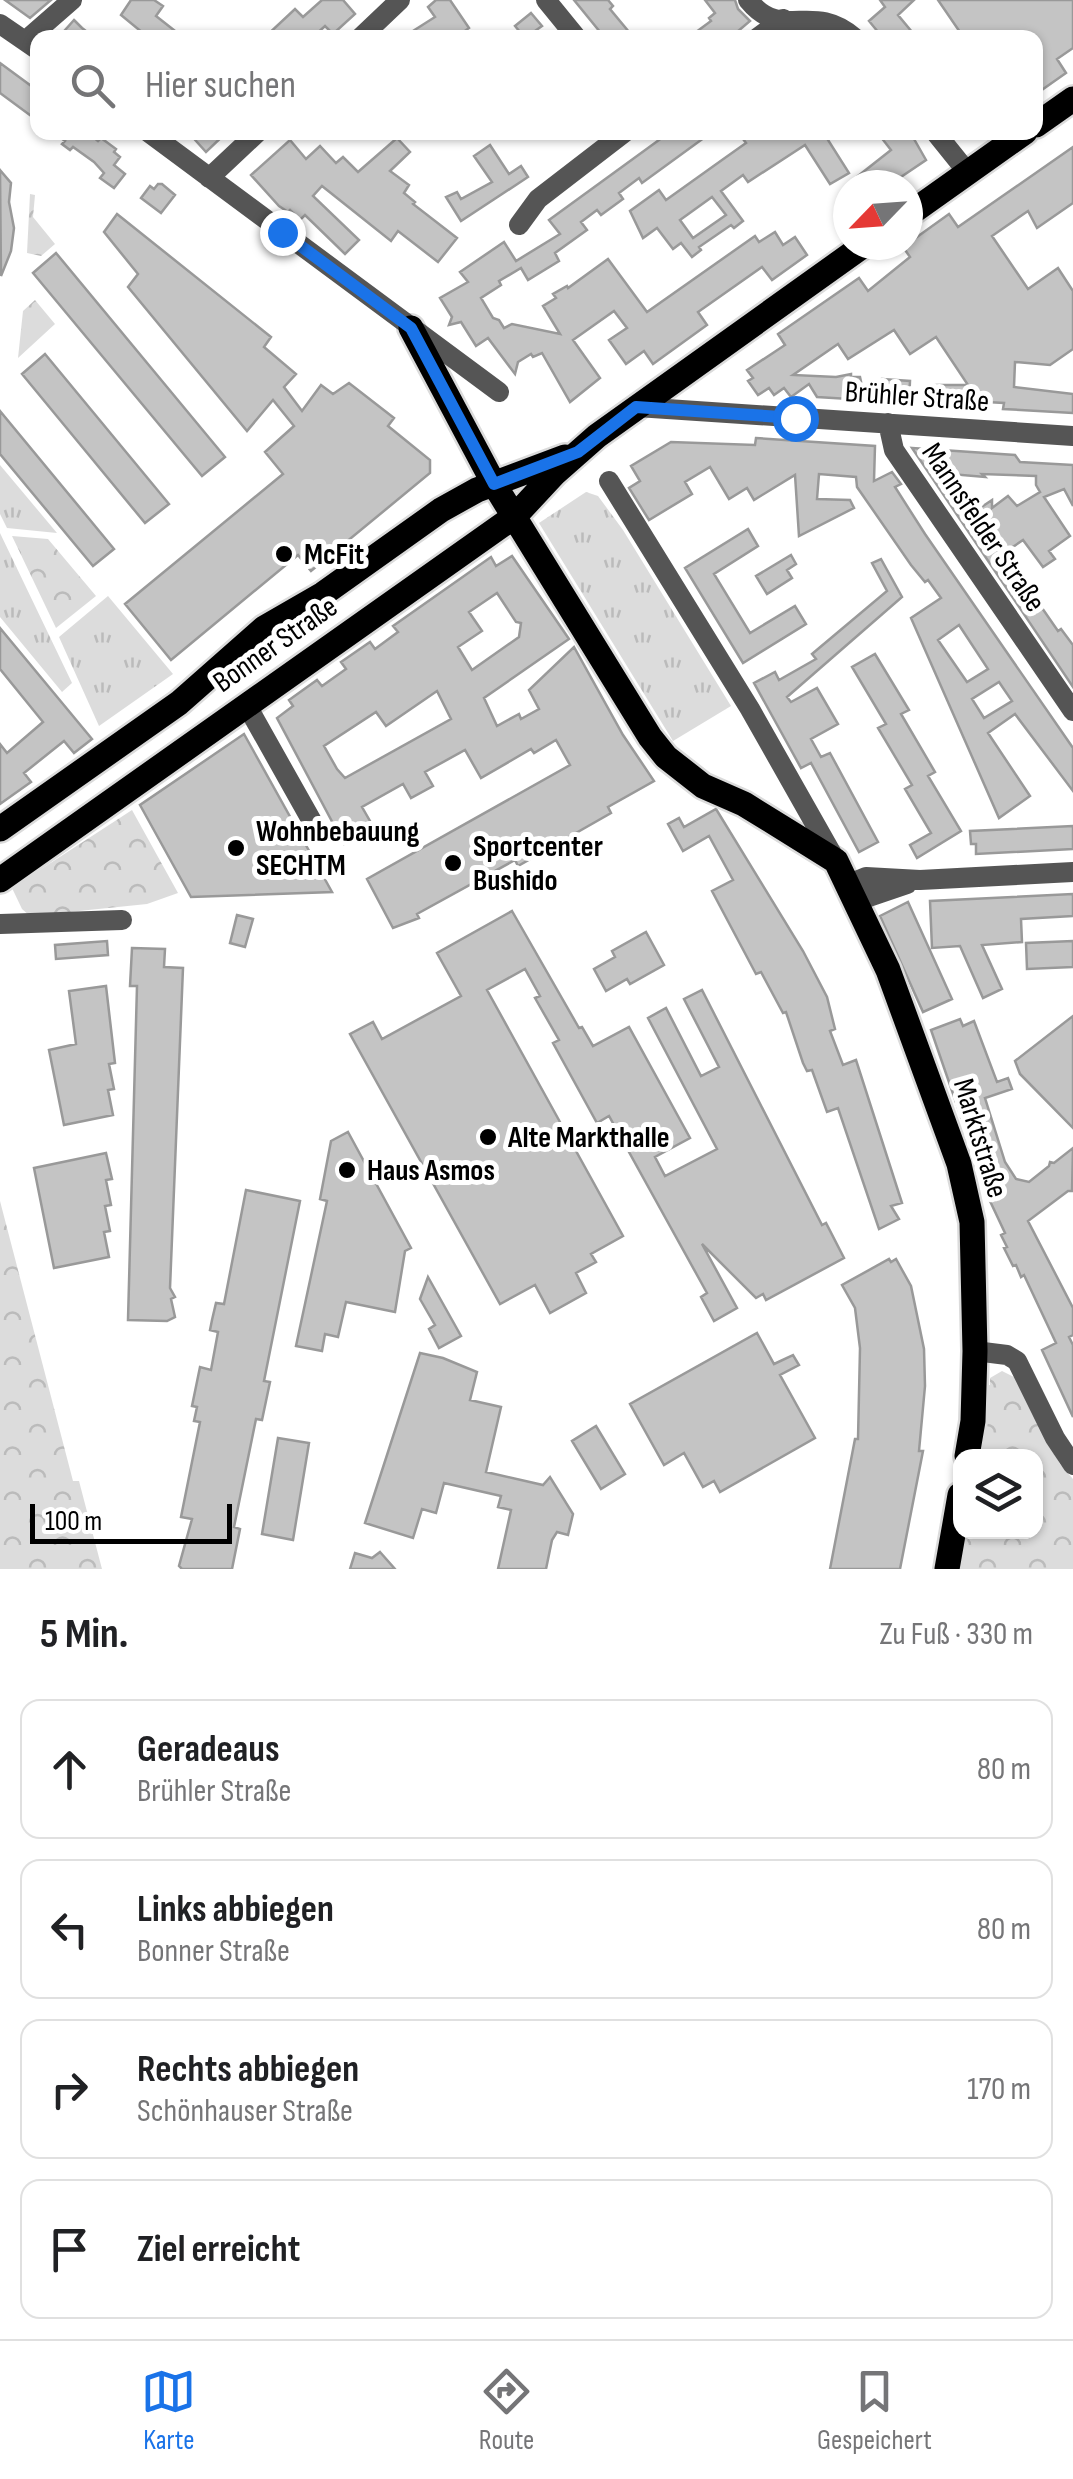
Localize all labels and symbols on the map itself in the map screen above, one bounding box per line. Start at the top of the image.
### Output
north arrow [833,170,923,260]
route end [260,210,306,256]
street label: Brühler Straße [843,374,990,420]
route start [773,396,819,442]
street label: Mannsfelder Straße [914,436,1053,619]
place label: McFit [304,537,364,573]
marker: McFit [273,543,295,565]
street label: Bonner Straße [207,589,345,701]
place label: Wohnbebauung SECHTM [256,814,420,884]
place label: Sportcenter Bushido [473,829,603,899]
marker: Wohnbebauung SECHTM [225,837,247,859]
marker: Sportcenter Bushido [442,852,464,874]
street label: Marktstraße [945,1074,1015,1202]
place label: Alte Markthalle [507,1120,670,1156]
marker: Alte Markthalle [477,1126,499,1148]
place label: Haus Asmos [367,1153,495,1189]
marker: Haus Asmos [336,1159,358,1181]
scale bar [30,1499,232,1544]

